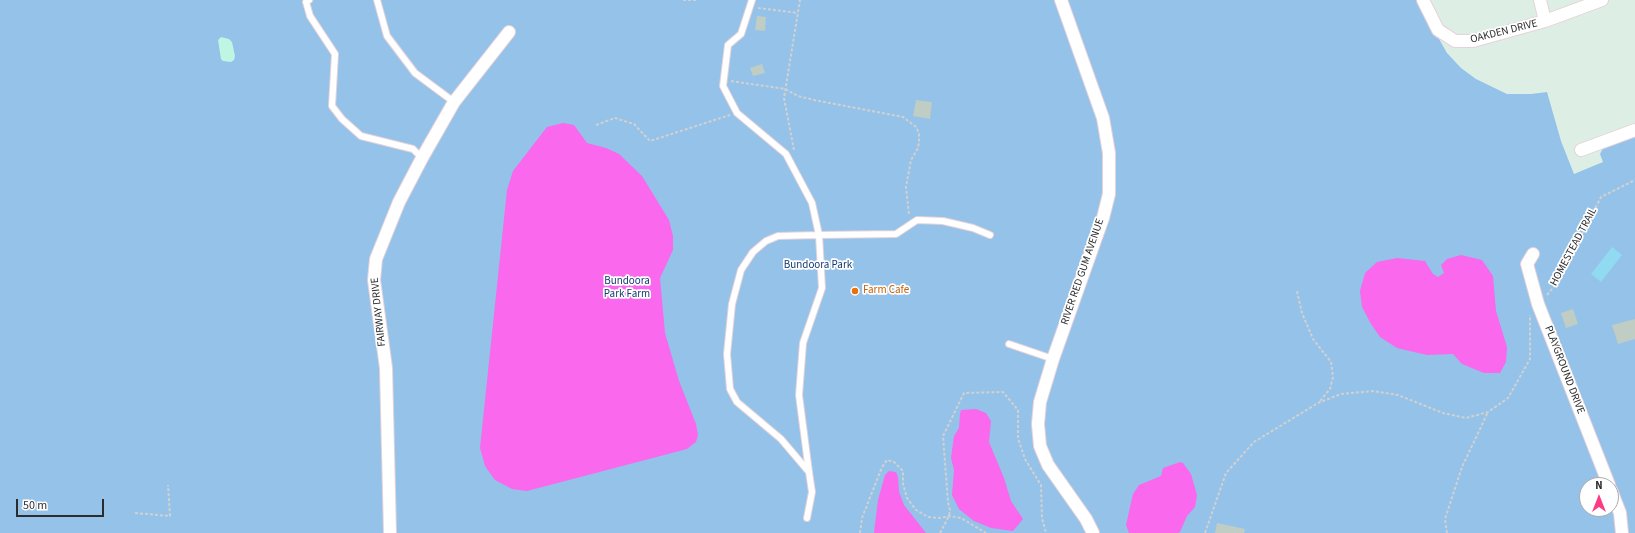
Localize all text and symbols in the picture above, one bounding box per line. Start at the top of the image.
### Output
street label: OAKDEN DRIVE [1469,17,1539,47]
street label: HOMESTEAD TRAIL [1548,206,1600,288]
street label: RIVER RED GUM AVENUE [1059,217,1107,327]
park label: Bundoora Park [784,259,852,273]
park label: Bundoora Park Farm [604,275,650,301]
street label: FAIRWAY DRIVE [369,277,389,347]
place label: Farm Cafe [863,284,909,298]
marker: Farm Cafe [850,286,860,296]
street label: PLAYGROUND DRIVE [1541,324,1587,416]
north arrow [1579,477,1619,517]
text: N [1595,478,1603,493]
scale bar [18,491,106,517]
text: 50 m [23,497,47,514]

